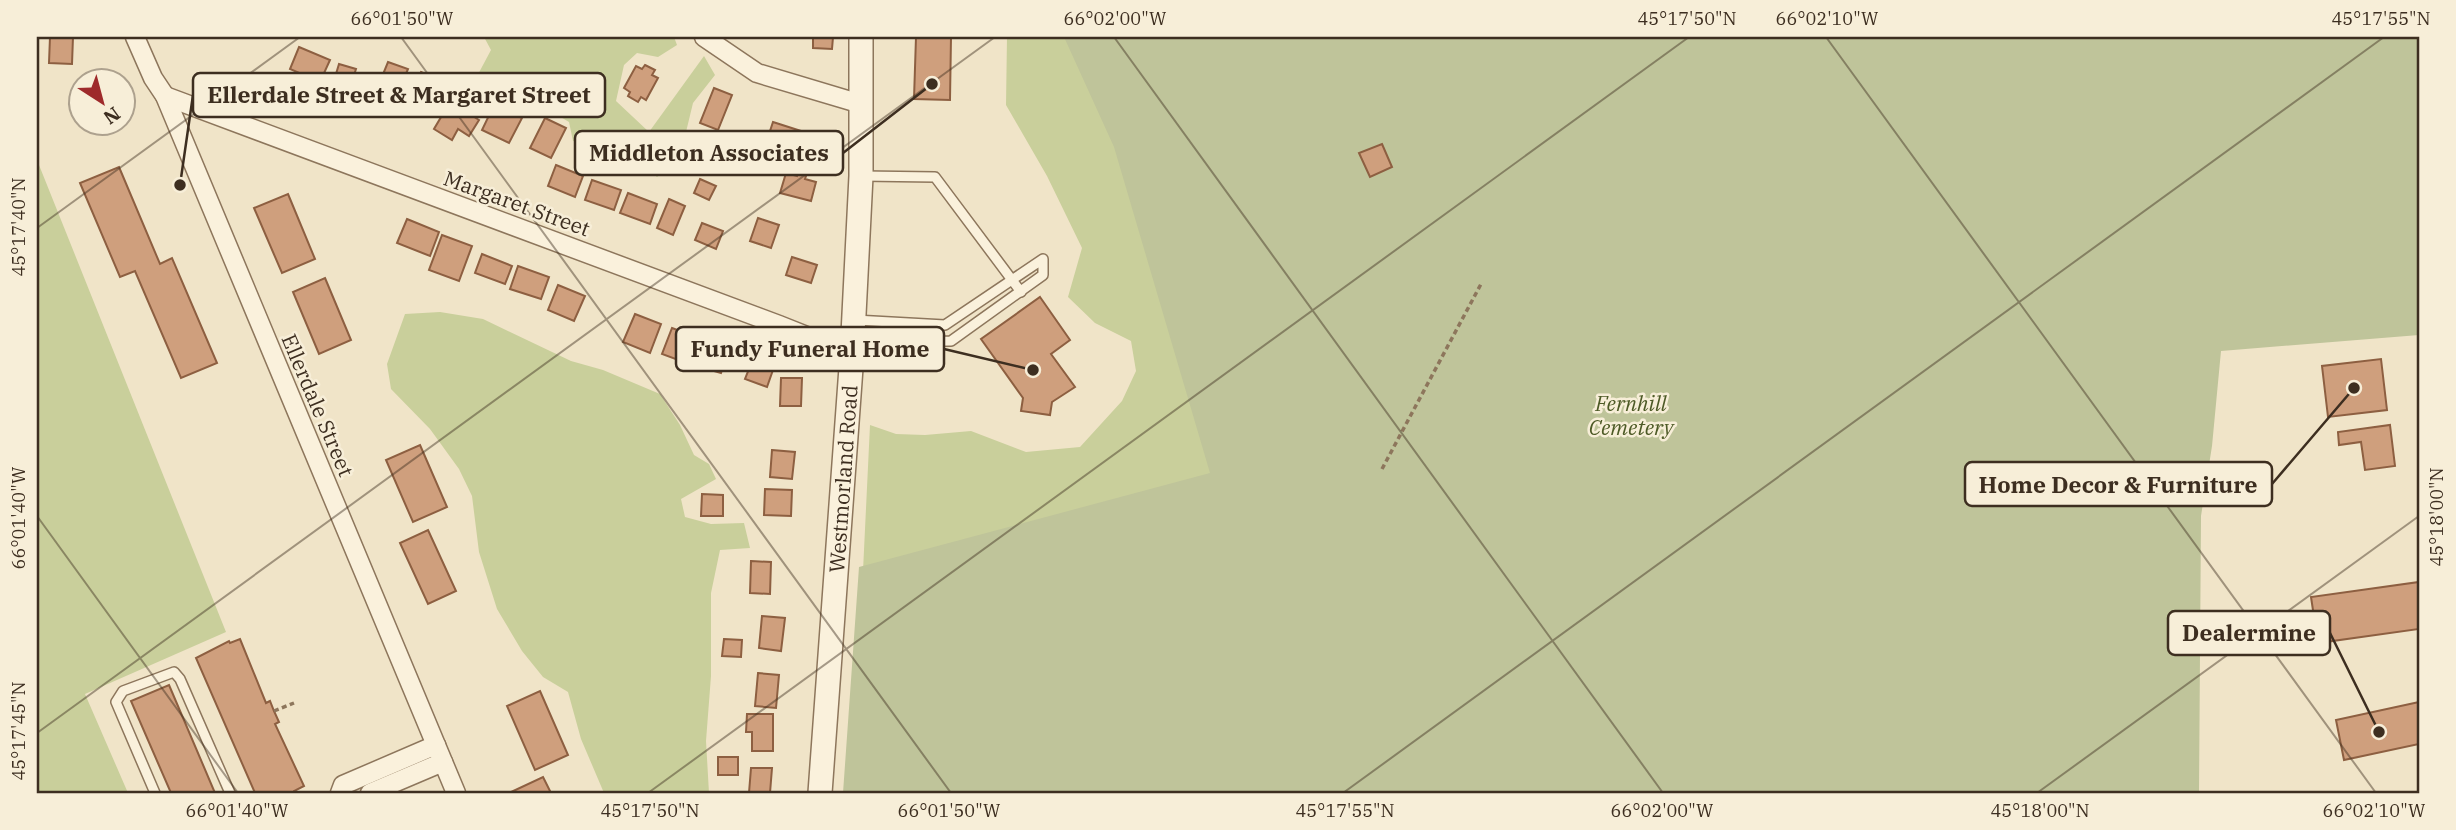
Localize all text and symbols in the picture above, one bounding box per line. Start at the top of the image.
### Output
text: 66°01'50"W [351,7,454,30]
text: 66°02'00"W [1064,7,1167,30]
text: 45°17'50"N [1638,7,1737,30]
text: 66°02'10"W [1776,7,1879,30]
text: 45°17'55"N [2332,7,2431,30]
north arrow [66,66,136,136]
callout: Ellerdale Street & Margaret Street [193,73,605,117]
text: Ellerdale Street & Margaret Street [207,79,591,109]
text: N [99,102,125,130]
callout: Middleton Associates [575,131,843,175]
text: Middleton Associates [589,137,829,167]
street label: Margaret Street [440,164,594,242]
text: 45°17'40"N [7,178,30,277]
callout: Fundy Funeral Home [676,327,944,371]
street label: Ellerdale Street [275,329,361,481]
text: Fundy Funeral Home [690,333,930,363]
street label: Westmorland Road [822,384,864,574]
park label: Fernhill Cemetery [1589,389,1676,441]
callout: Home Decor & Furniture [1965,462,2272,506]
text: 66°01'40"W [7,466,30,569]
text: 45°18'00"N [2425,468,2448,567]
text: Home Decor & Furniture [1979,469,2258,499]
callout: Dealermine [2168,611,2330,655]
text: Dealermine [2182,617,2316,647]
text: 45°17'45"N [7,682,30,781]
text: 66°01'40"W [186,799,289,822]
text: 45°17'50"N [601,799,700,822]
text: 66°01'50"W [898,799,1001,822]
text: 45°17'55"N [1296,799,1395,822]
text: 66°02'00"W [1611,799,1714,822]
text: 45°18'00"N [1991,799,2090,822]
text: 66°02'10"W [2323,799,2426,822]

